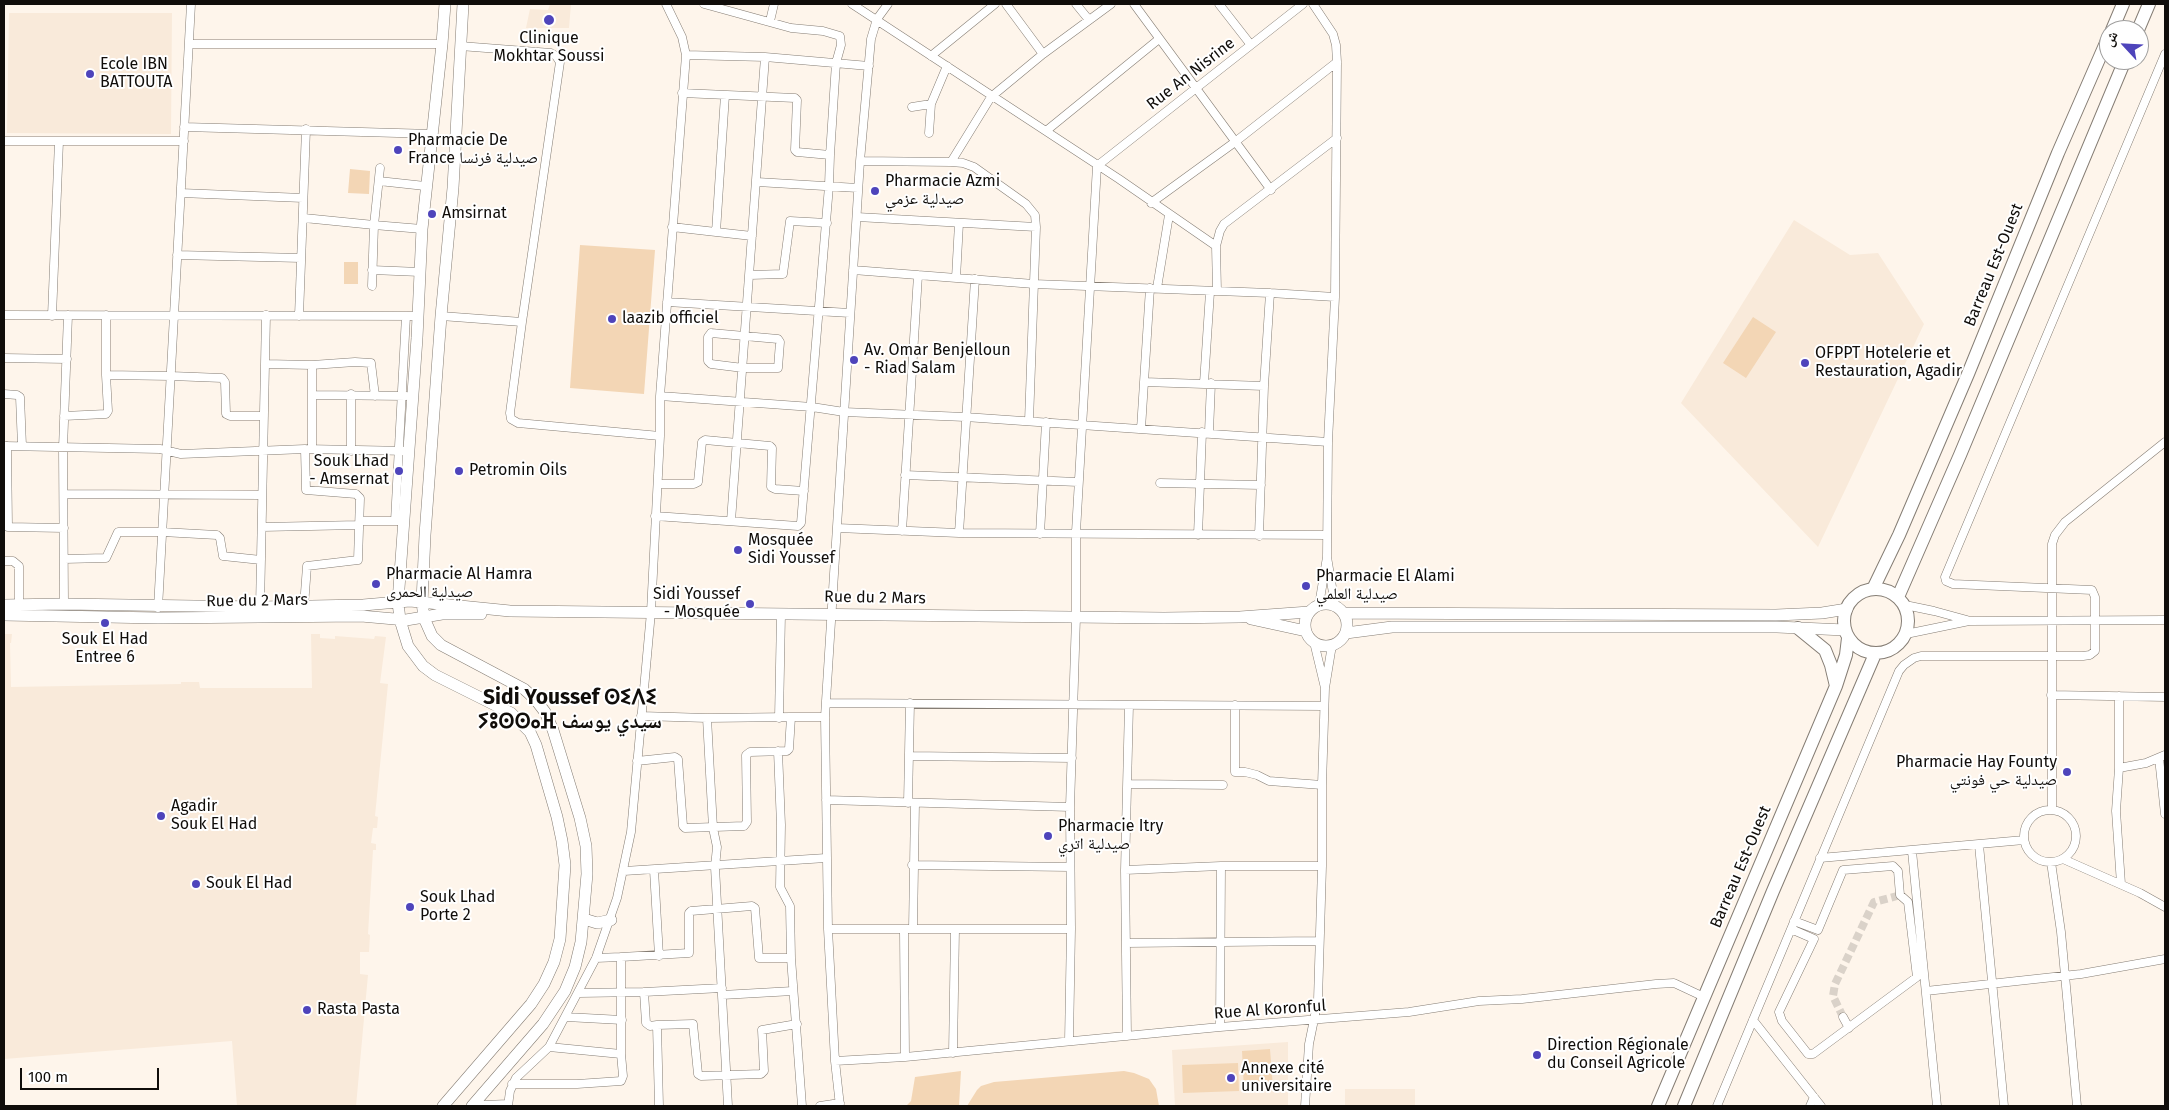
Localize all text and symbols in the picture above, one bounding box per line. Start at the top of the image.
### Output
marker: Clinique Mokhtar Soussi [542,13,556,27]
north arrow [2099,20,2149,70]
place label: Clinique Mokhtar Soussi [494,29,604,67]
text: ش [2100,29,2122,49]
street label: Rue An Nisrine [1143,34,1239,114]
place label: Ecole IBN BATTOUTA [100,55,172,93]
marker: Ecole IBN BATTOUTA [84,68,96,80]
place label: Pharmacie De France صيدلية فرنسا [408,131,538,169]
marker: Pharmacie De France صيدلية فرنسا [392,144,404,156]
place label: Pharmacie Azmi صيدلية عزمي [885,172,1000,210]
marker: Pharmacie Azmi صيدلية عزمي [869,185,881,197]
street label: Barreau Est-Ouest [1961,201,2027,329]
place label: Amsirnat [442,204,507,224]
marker: Amsirnat [426,208,438,220]
place label: laazib officiel [622,309,719,329]
marker: laazib officiel [606,313,618,325]
place label: Av. Omar Benjelloun - Riad Salam [864,341,1011,379]
place label: OFPPT Hotelerie et Restauration, Agadir [1815,344,1962,382]
marker: Av. Omar Benjelloun - Riad Salam [848,354,860,366]
marker: OFPPT Hotelerie et Restauration, Agadir [1799,357,1811,369]
place label: Souk Lhad - Amsernat [309,452,389,490]
place label: Petromin Oils [469,461,567,481]
marker: Souk Lhad - Amsernat [393,465,405,477]
marker: Petromin Oils [453,465,465,477]
place label: Mosquée Sidi Youssef [748,531,835,569]
marker: Mosquée Sidi Youssef [732,544,744,556]
place label: Pharmacie Al Hamra صيدلية الحمرى [386,565,532,603]
place label: Pharmacie El Alami صيدلية العلمي [1316,567,1455,605]
marker: Pharmacie Al Hamra صيدلية الحمرى [370,578,382,590]
marker: Pharmacie El Alami صيدلية العلمي [1300,580,1312,592]
place label: Sidi Youssef - Mosquée [653,585,740,623]
street label: Rue du 2 Mars [824,588,926,608]
street label: Rue du 2 Mars [206,591,308,611]
marker: Sidi Youssef - Mosquée [744,598,756,610]
marker: Souk El Had Entree 6 [99,617,111,629]
place label: Souk El Had Entree 6 [62,630,148,668]
district label: Sidi Youssef ⵙⵉⴷⵉ ⵢⵓⵙⵙⴰⴼ سيدي يوسف [478,685,662,735]
place label: Pharmacie Hay Founty صيدلية حي فونتي [1896,753,2057,791]
marker: Pharmacie Hay Founty صيدلية حي فونتي [2061,766,2073,778]
place label: Agadir Souk El Had [171,797,257,835]
street label: Barreau Est-Ouest [1707,803,1775,931]
marker: Agadir Souk El Had [155,810,167,822]
place label: Pharmacie Itry صيدلية اتري [1058,817,1163,855]
marker: Pharmacie Itry صيدلية اتري [1042,830,1054,842]
place label: Souk El Had [206,874,292,894]
marker: Souk El Had [190,878,202,890]
place label: Souk Lhad Porte 2 [420,888,495,926]
marker: Souk Lhad Porte 2 [404,901,416,913]
street label: Rue Al Koronful [1213,997,1327,1023]
place label: Rasta Pasta [317,1000,400,1020]
marker: Rasta Pasta [301,1004,313,1016]
place label: Direction Régionale du Conseil Agricole [1547,1036,1689,1074]
marker: Direction Régionale du Conseil Agricole [1531,1049,1543,1061]
scale bar [22,1058,161,1090]
place label: Annexe cité universitaire [1241,1059,1332,1097]
text: 100 m [28,1068,68,1086]
marker: Annexe cité universitaire [1225,1072,1237,1084]

